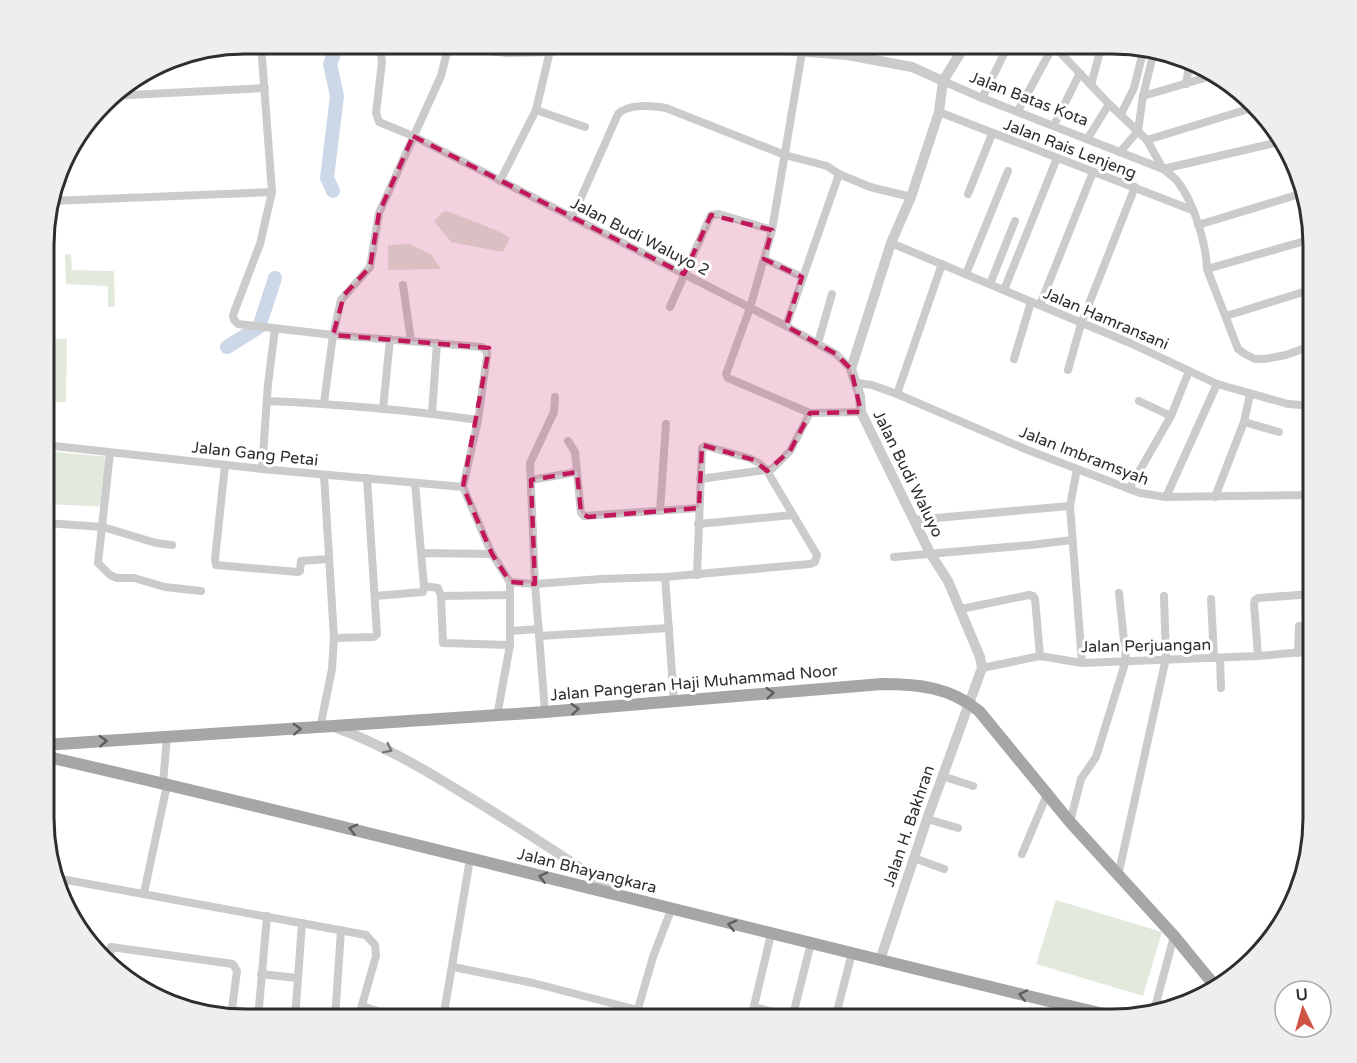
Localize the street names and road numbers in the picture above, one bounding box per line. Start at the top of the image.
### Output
street label: Jalan Batas Kota [967,67,1091,131]
street label: Jalan Rais Lenjeng [1001,114,1139,184]
street label: Jalan Budi Waluyo 2 [567,193,713,281]
street label: Jalan Hamransani [1040,284,1172,354]
street label: Jalan Budi Waluyo [869,407,947,541]
street label: Jalan Imbramsyah [1016,422,1152,490]
street label: Jalan Gang Petai [191,437,319,471]
street label: Jalan Perjuangan [1081,635,1211,657]
street label: Jalan Pangeran Haji Muhammad Noor [549,660,839,706]
street label: Jalan H. Bakhran [879,763,939,889]
street label: Jalan Bhayangkara [515,844,659,898]

